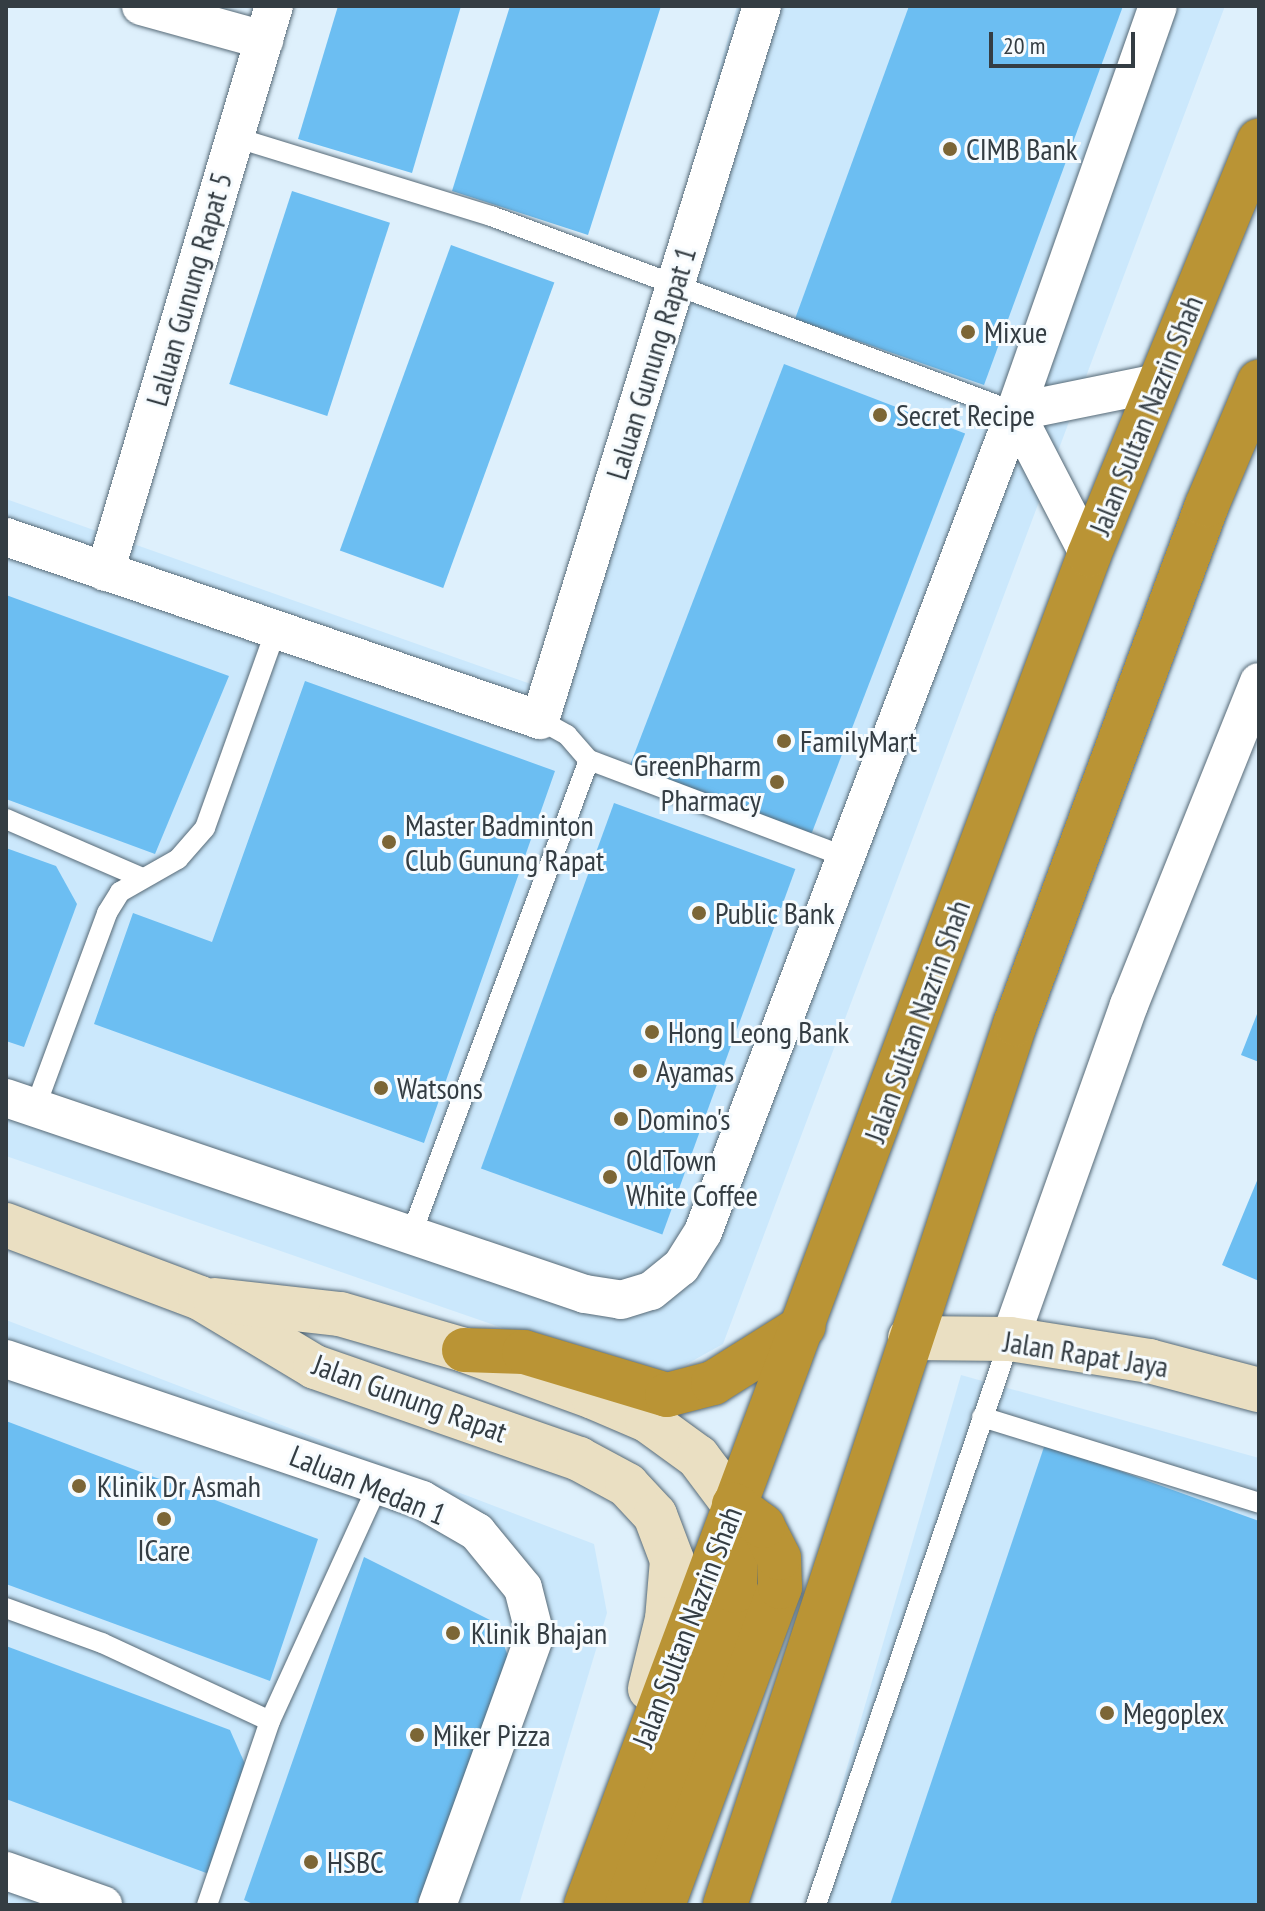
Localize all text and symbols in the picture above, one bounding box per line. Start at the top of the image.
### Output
scale bar [993,16,1139,66]
text: 20 m [1003,30,1045,61]
place label: CIMB Bank [966,131,1077,167]
marker: CIMB Bank [941,140,959,158]
street label: Laluan Gunung Rapat 5 [138,168,240,410]
street label: Laluan Gunung Rapat 1 [598,242,704,484]
street label: Jalan Sultan Nazrin Shah [1082,290,1210,540]
place label: Mixue [984,314,1047,350]
marker: Mixue [959,323,977,341]
place label: Secret Recipe [896,397,1035,433]
marker: Secret Recipe [871,406,889,424]
place label: FamilyMart [800,723,917,759]
marker: FamilyMart [775,732,793,750]
place label: GreenPharm Pharmacy [634,747,761,818]
marker: GreenPharm Pharmacy [768,773,786,791]
place label: Master Badminton Club Gunung Rapat [405,807,604,878]
marker: Master Badminton Club Gunung Rapat [380,833,398,851]
place label: Public Bank [715,895,835,931]
street label: Jalan Sultan Nazrin Shah [857,895,977,1147]
marker: Public Bank [690,904,708,922]
place label: Hong Leong Bank [668,1014,849,1050]
marker: Hong Leong Bank [643,1023,661,1041]
place label: Ayamas [656,1053,734,1089]
marker: Ayamas [631,1062,649,1080]
place label: Watsons [397,1070,483,1106]
marker: Watsons [372,1079,390,1097]
place label: Domino's [637,1101,731,1137]
marker: Domino's [612,1110,630,1128]
place label: OldTown White Coffee [626,1142,758,1212]
marker: OldTown White Coffee [601,1168,619,1186]
street label: Jalan Rapat Jaya [1001,1323,1171,1385]
street label: Jalan Gunung Rapat [308,1346,512,1450]
street label: Laluan Medan 1 [285,1437,451,1533]
place label: Klinik Dr Asmah [97,1468,262,1504]
marker: Klinik Dr Asmah [68,1475,90,1497]
street label: Jalan Sultan Nazrin Shah [625,1502,749,1752]
marker: ICare [155,1510,173,1528]
place label: ICare [138,1532,190,1568]
place label: Klinik Bhajan [471,1615,608,1651]
marker: Klinik Bhajan [442,1622,464,1644]
place label: Megoplex [1123,1695,1224,1731]
marker: Megoplex [1098,1704,1116,1722]
place label: Miker Pizza [433,1717,551,1753]
marker: Miker Pizza [408,1726,426,1744]
place label: HSBC [327,1844,384,1880]
marker: HSBC [302,1853,320,1871]

